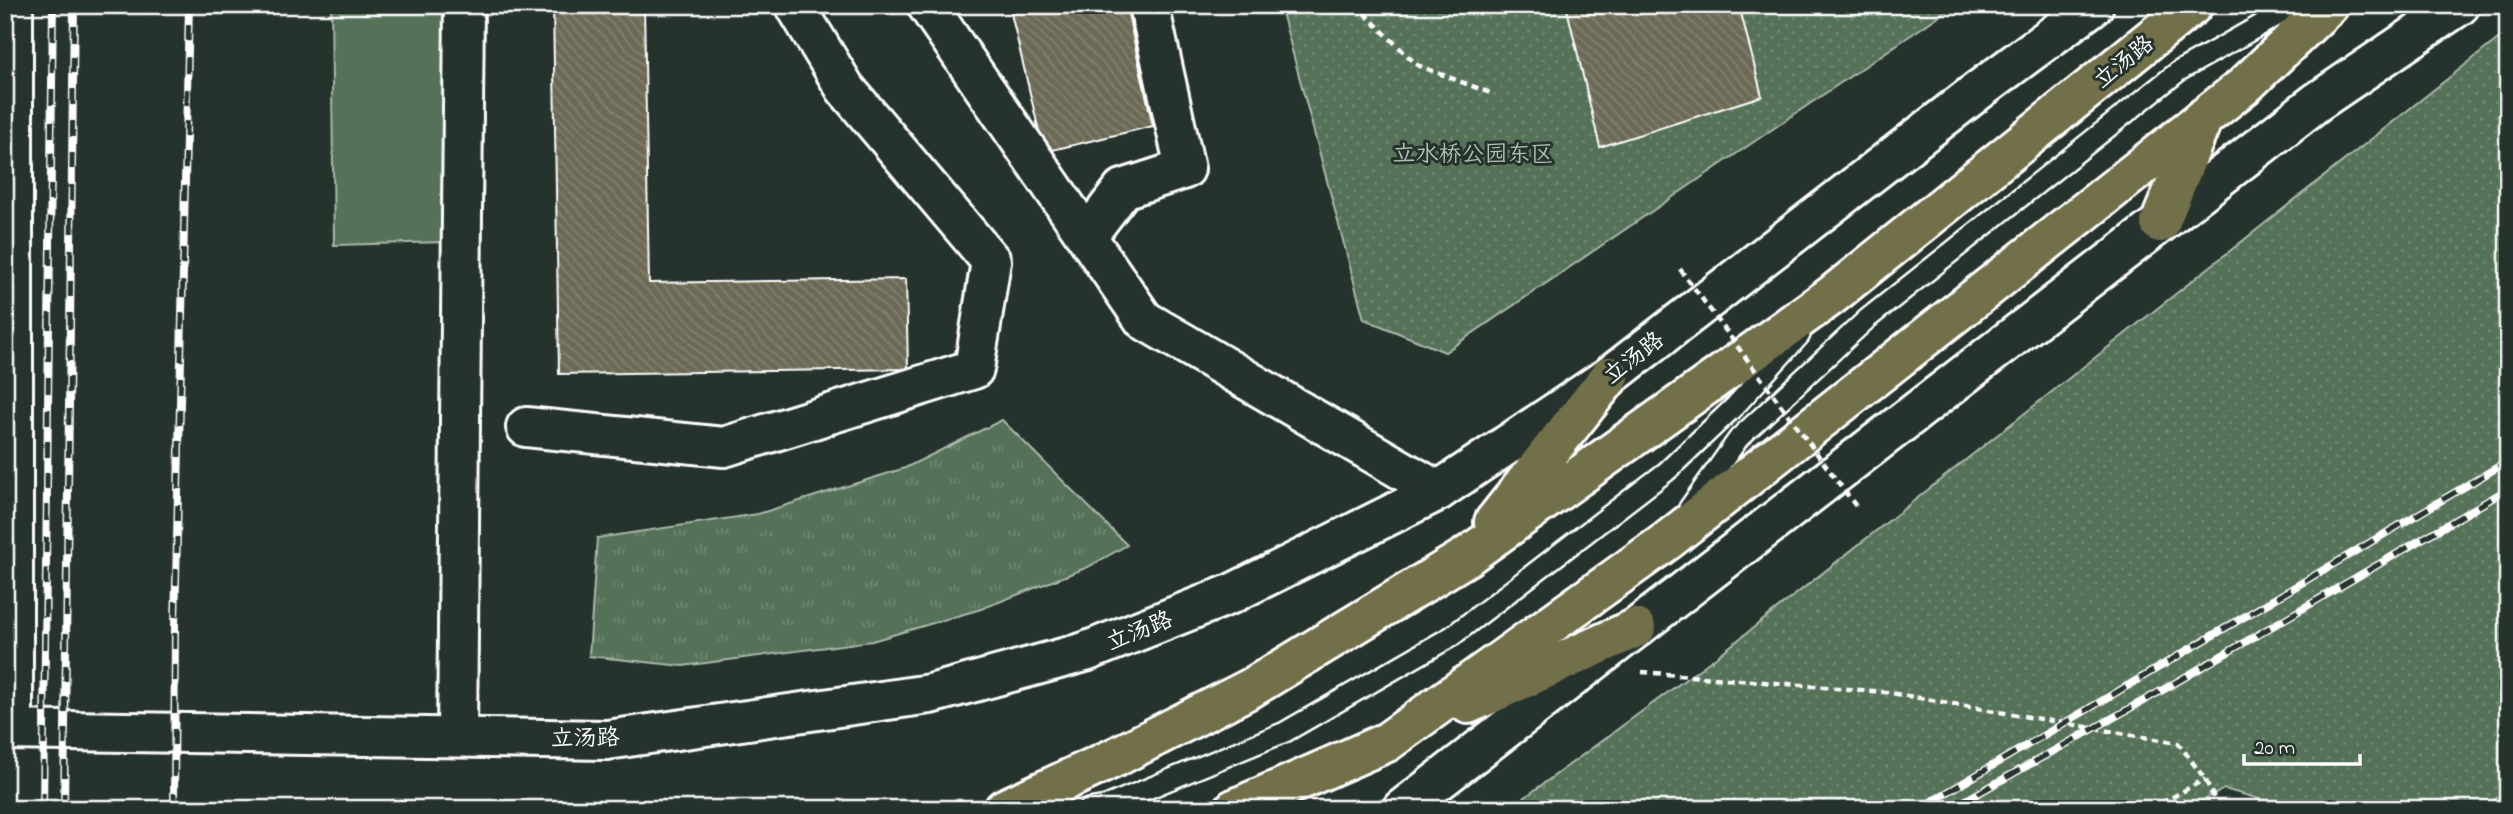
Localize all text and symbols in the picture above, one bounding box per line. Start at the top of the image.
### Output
street label: 立汤路 [2087,28,2162,97]
park label: 立水桥公园东区 [1393,139,1554,172]
street label: 立汤路 [1597,325,1672,393]
street label: 立汤路 [1102,604,1178,661]
street label: 立汤路 [550,722,620,757]
scale bar [2244,723,2359,767]
text: 20 m [2254,734,2295,764]

